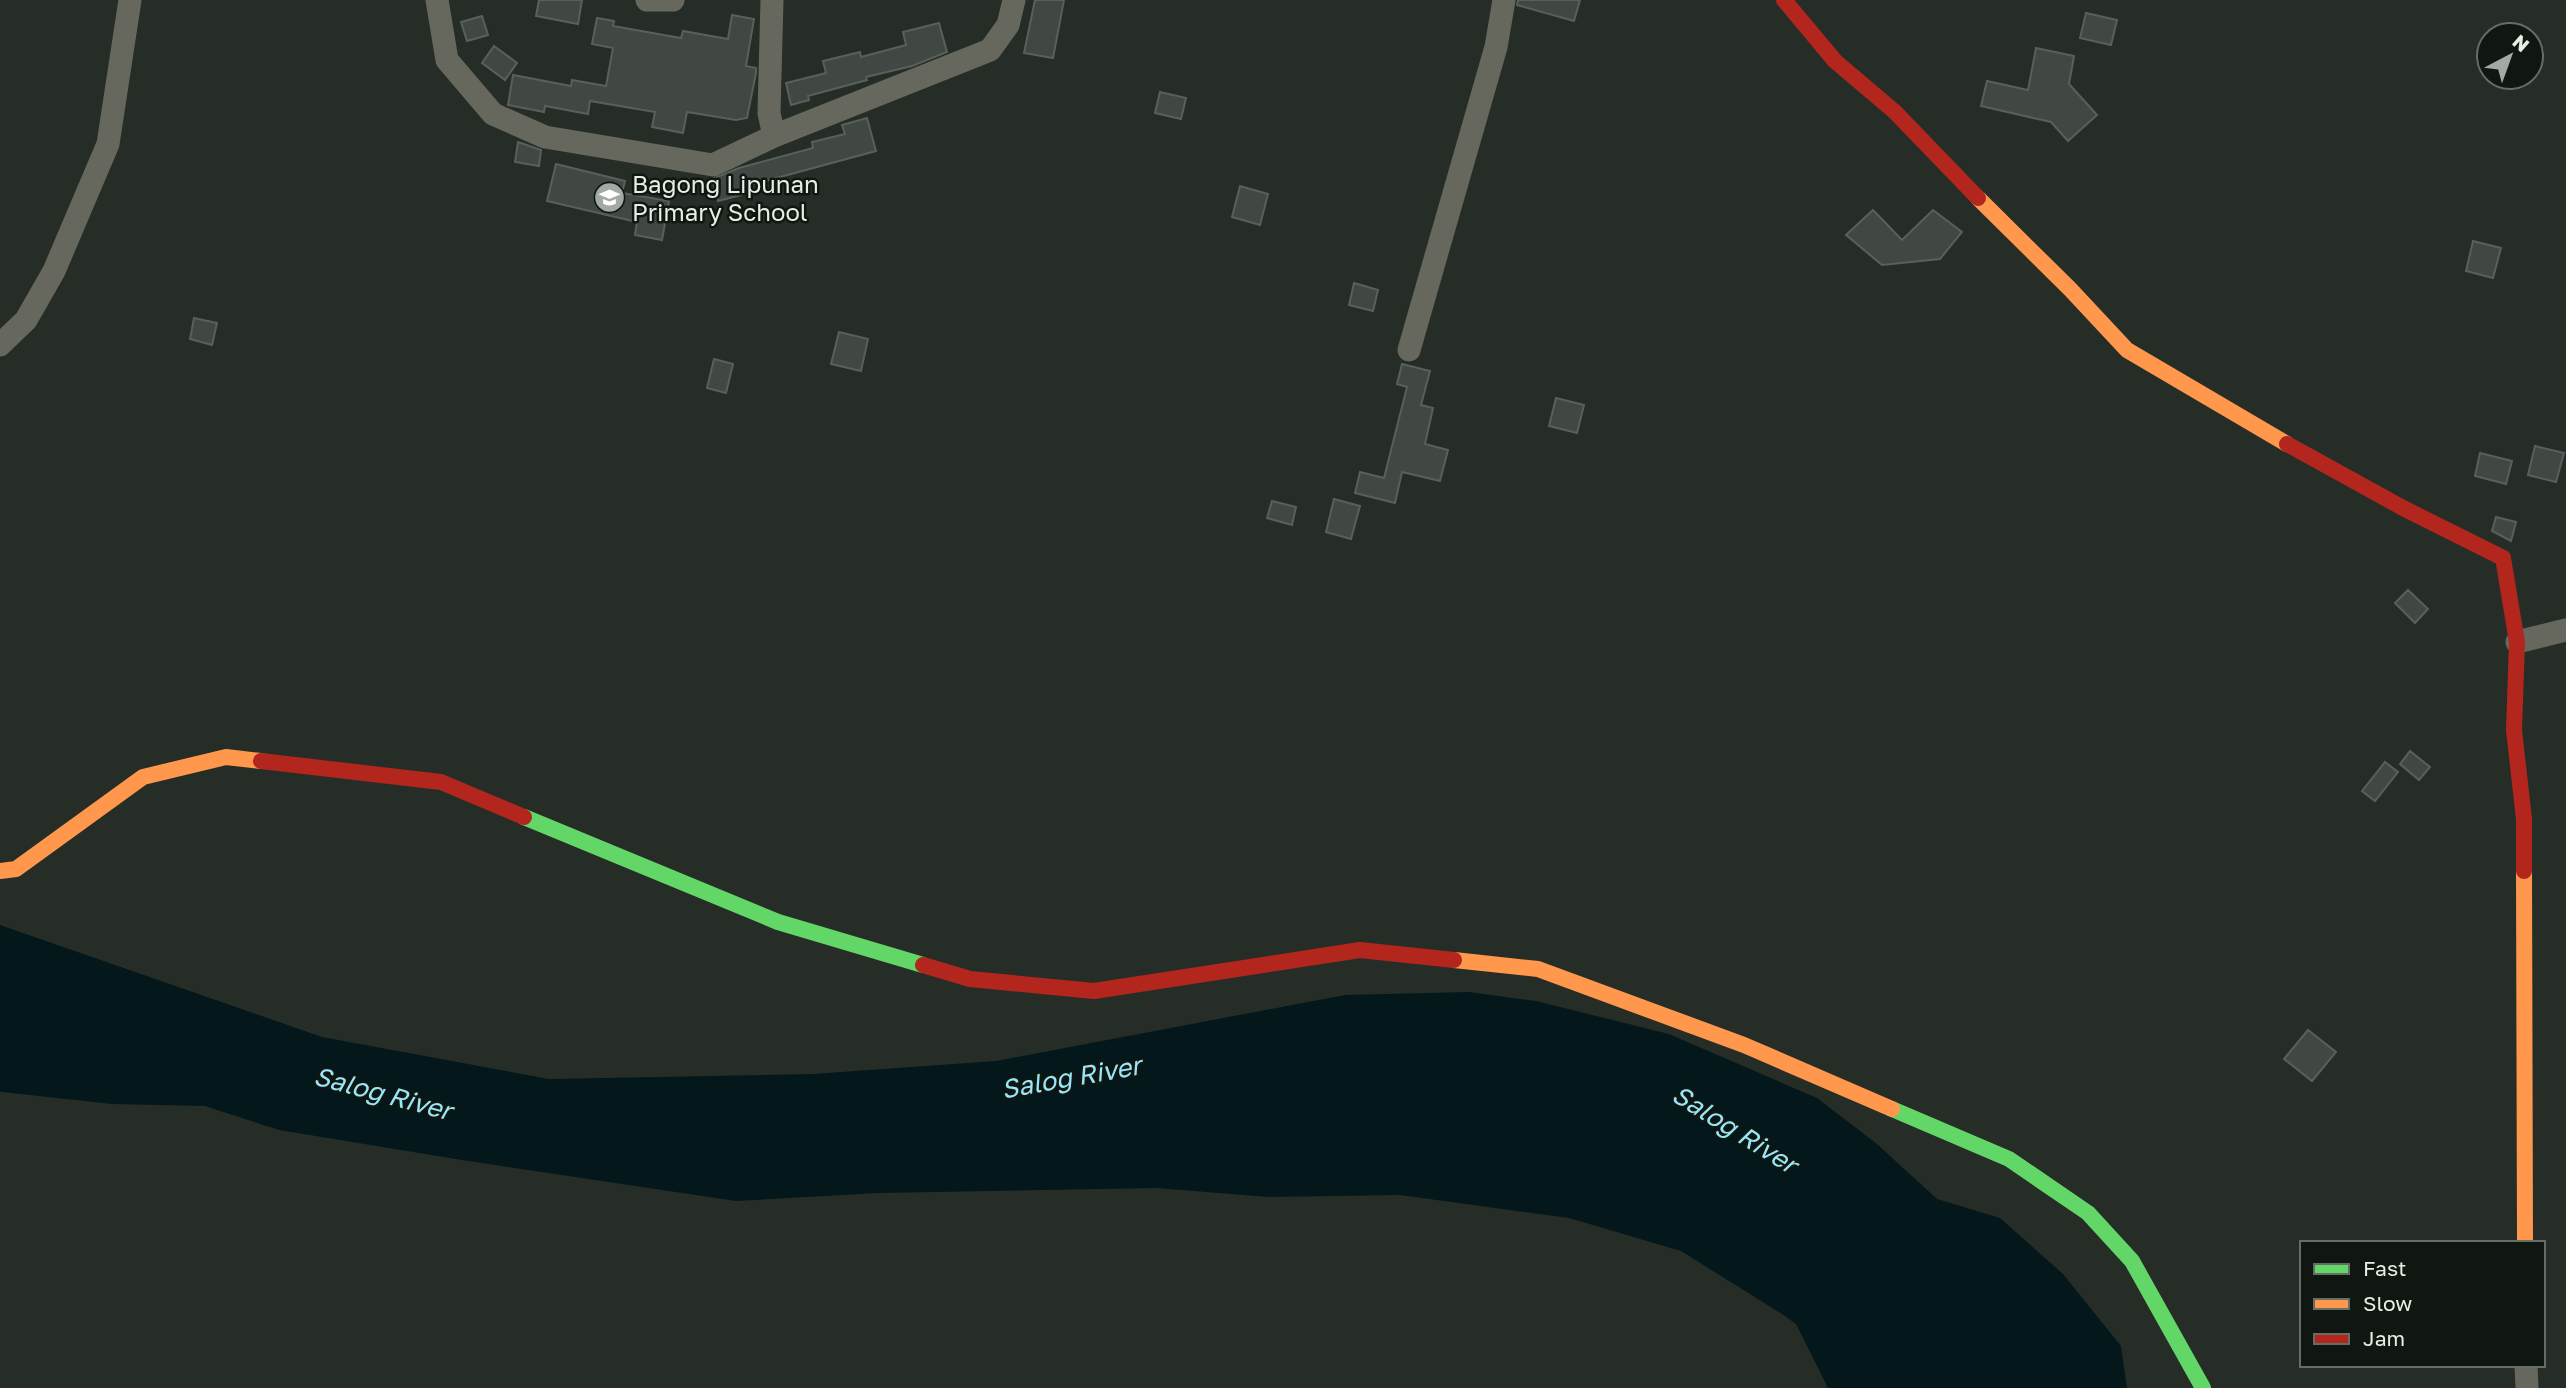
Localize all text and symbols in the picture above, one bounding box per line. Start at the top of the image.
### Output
north arrow [2475,21,2545,91]
text: N [2508,29,2534,56]
place label: Bagong Lipunan Primary School [632,169,819,226]
school or university icon: Bagong Lipunan Primary School [592,180,626,214]
water label: Salog River [999,1049,1147,1105]
water label: Salog River [311,1060,459,1127]
water label: Salog River [1667,1078,1806,1182]
legend [2300,1241,2545,1367]
text: Fast [2363,1255,2406,1281]
text: Slow [2363,1290,2412,1316]
text: Jam [2363,1325,2405,1351]

